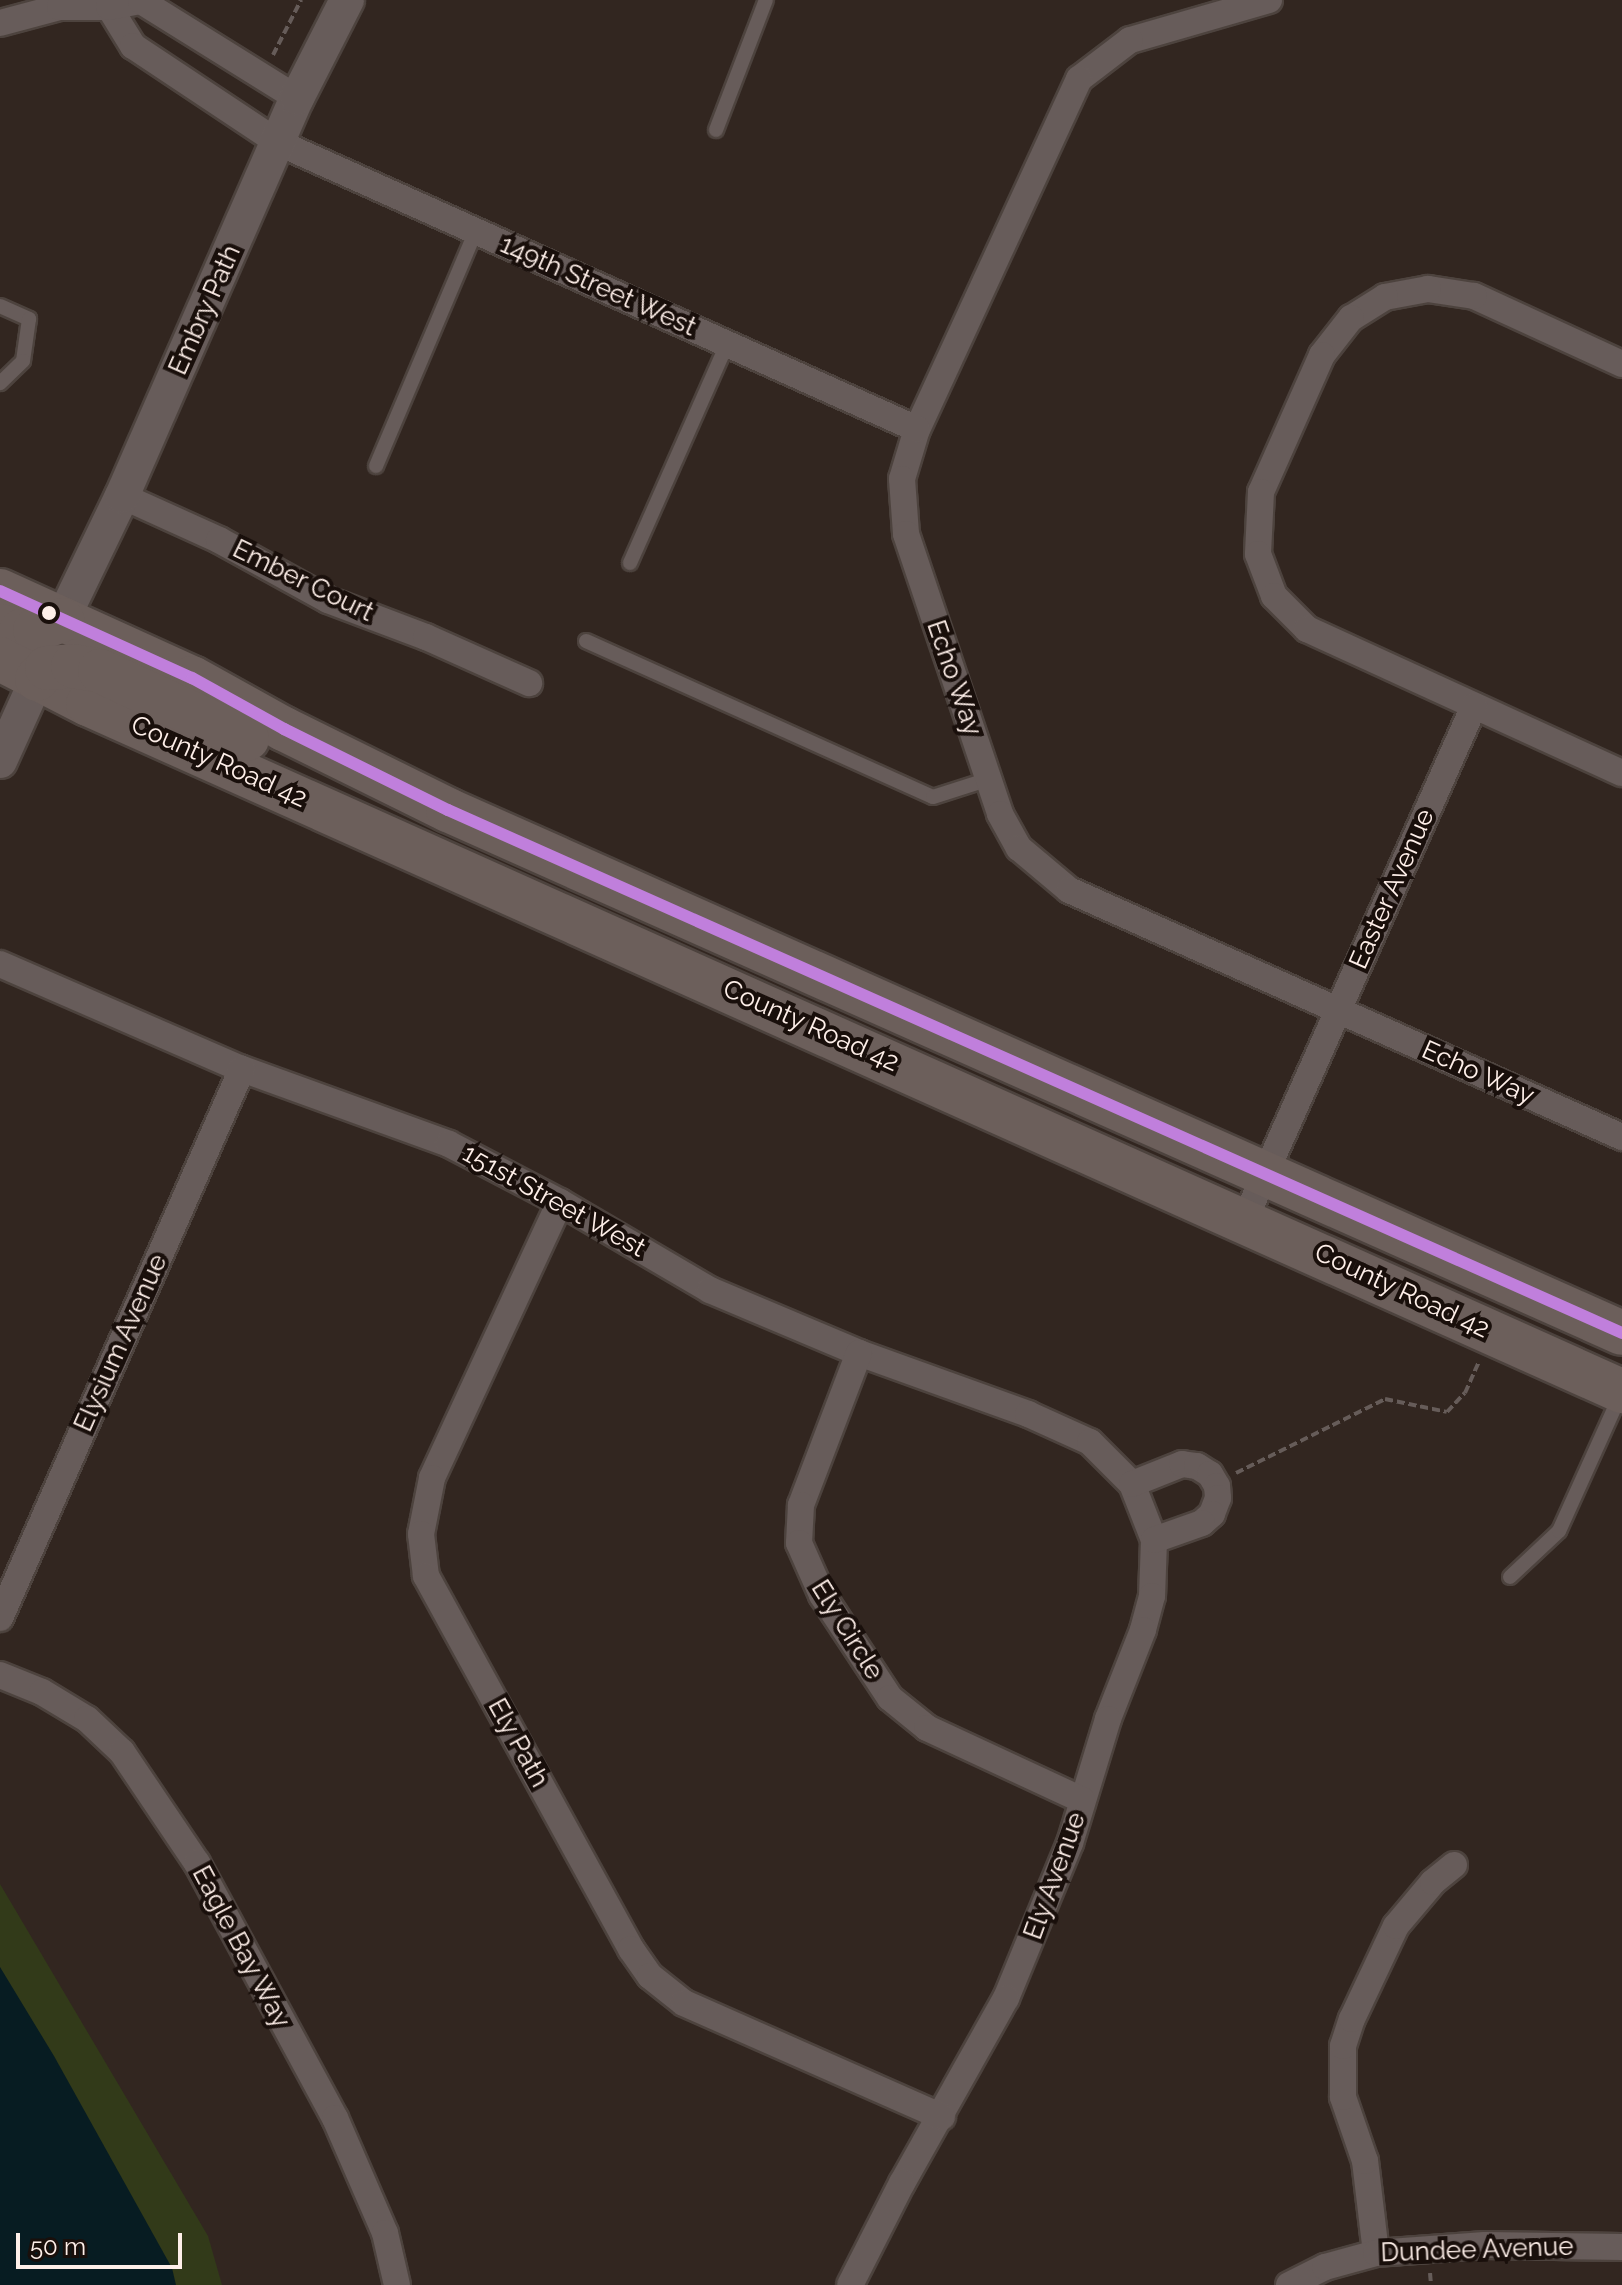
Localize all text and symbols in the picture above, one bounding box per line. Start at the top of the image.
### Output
street label: 149th Street West [495,229,701,343]
street label: Embry Path [162,240,248,380]
street label: Ember Court [227,533,379,629]
unlabelled marker [41,605,57,621]
street label: Echo Way [920,616,988,740]
street label: County Road 42 [126,709,312,815]
street label: Easter Avenue [1343,804,1441,974]
street label: County Road 42 [718,973,904,1079]
street label: Echo Way [1417,1034,1539,1112]
street label: 151st Street West [457,1138,651,1264]
street label: County Road 42 [1309,1237,1495,1345]
street label: Elysium Avenue [68,1249,174,1437]
street label: Ely Circle [804,1574,890,1686]
street label: Ely Path [481,1693,555,1793]
street label: Ely Avenue [1017,1808,1093,1944]
street label: Eagle Bay Way [185,1860,297,2034]
scale bar [20,2217,186,2267]
street label: Dundee Avenue [1380,2231,1574,2269]
text: 50 m [30,2232,86,2261]

